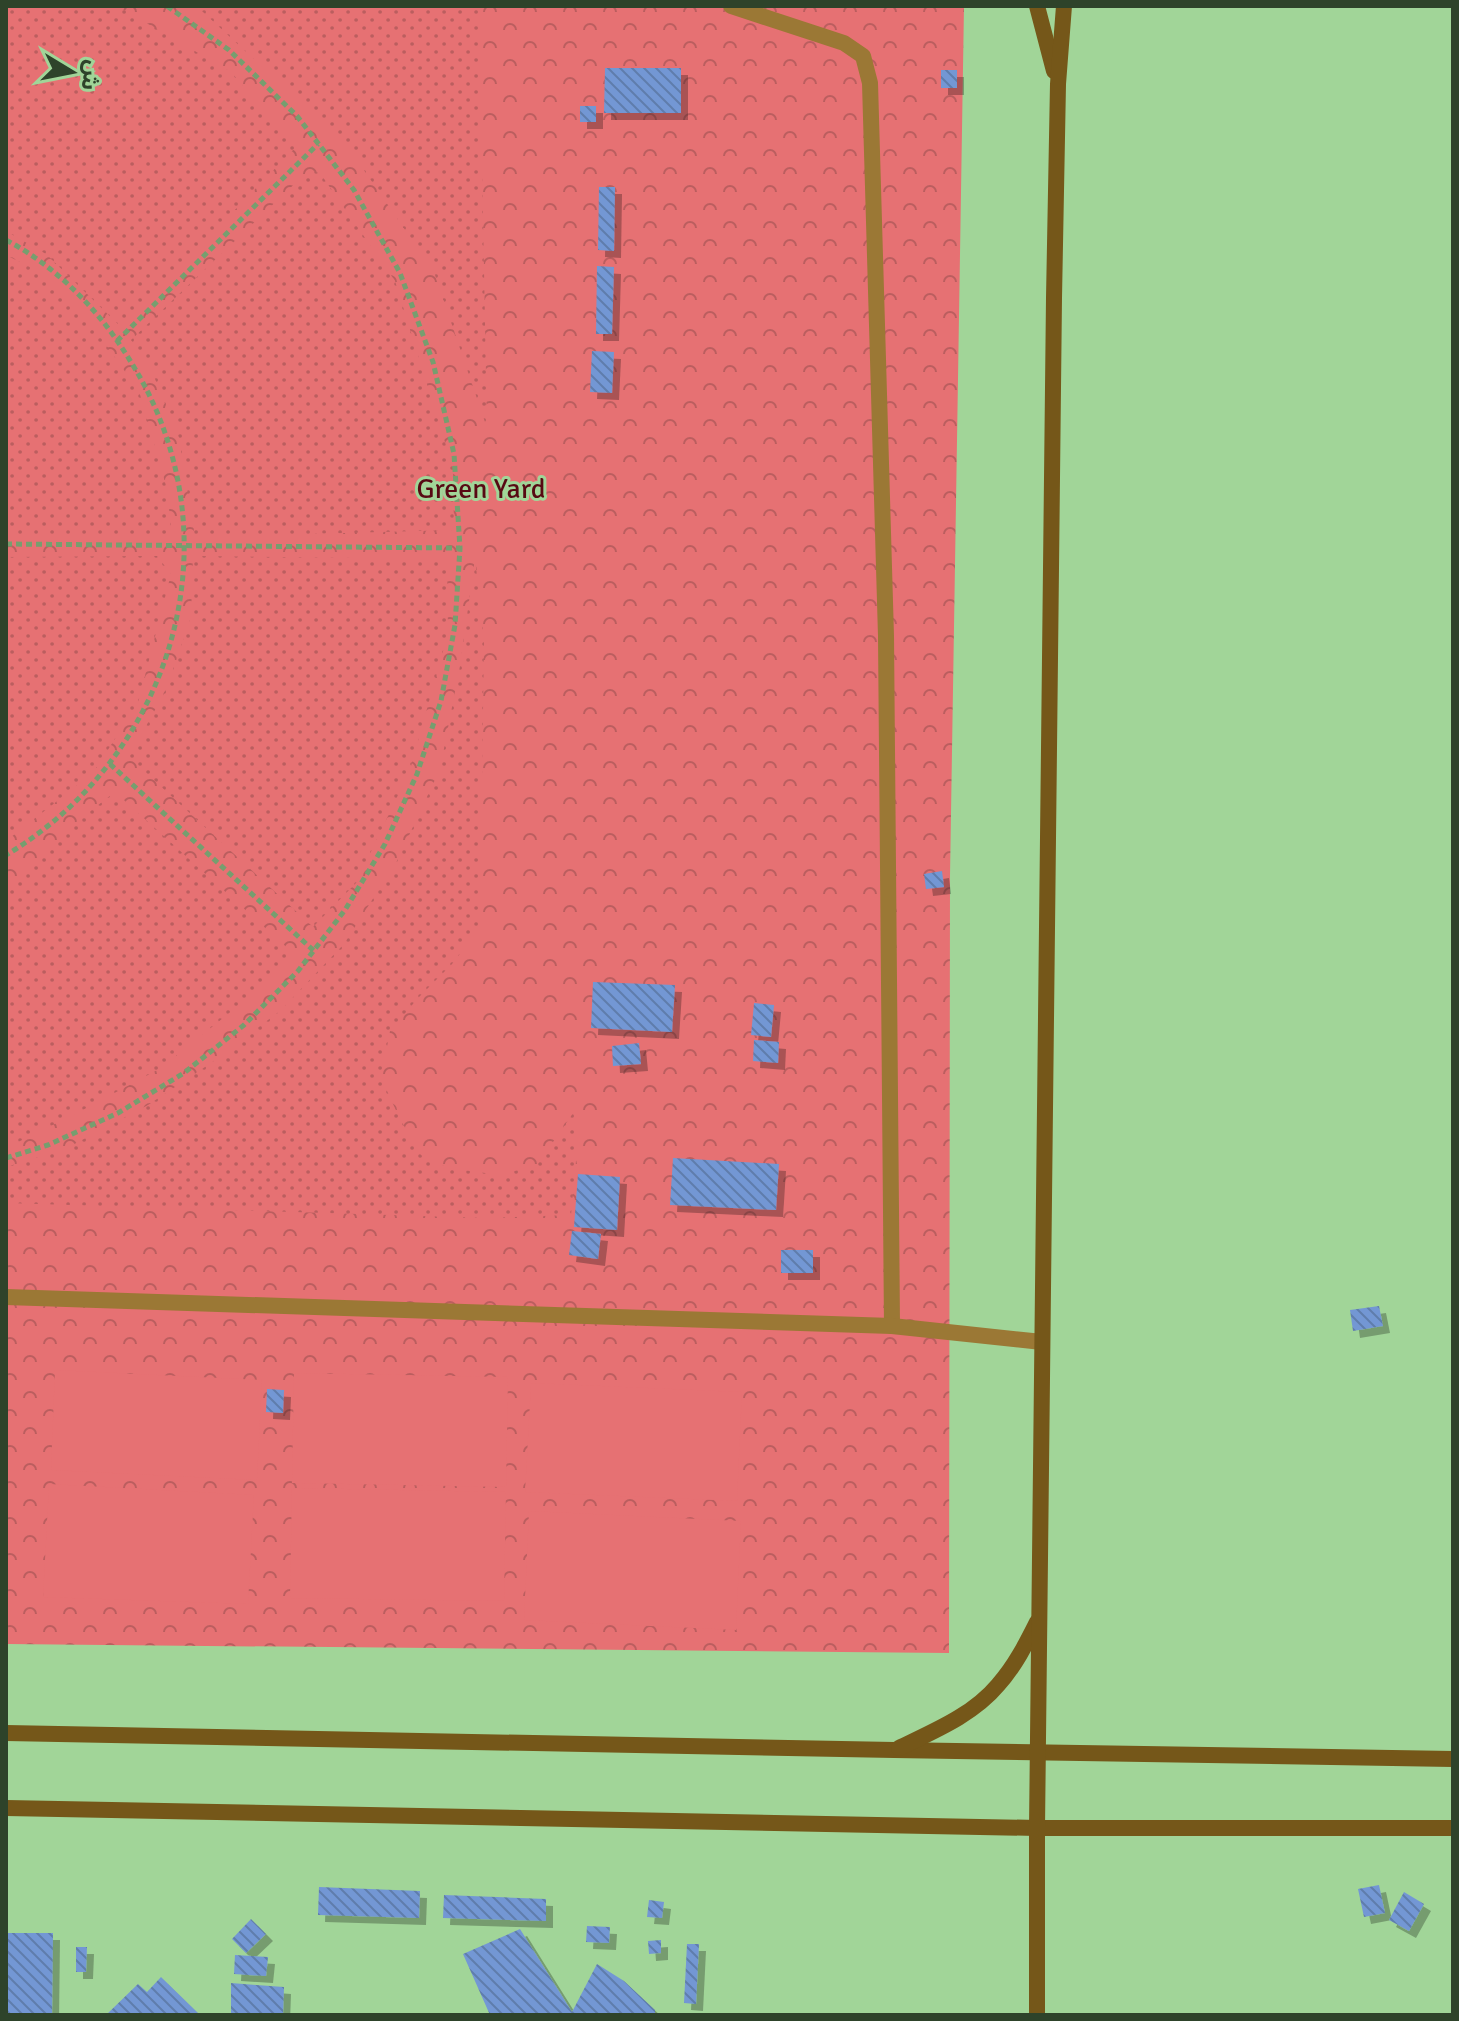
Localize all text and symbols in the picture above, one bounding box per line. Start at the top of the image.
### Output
north arrow [32,32,112,112]
text: ش [75,58,107,93]
park label: Green Yard [416,472,546,506]

